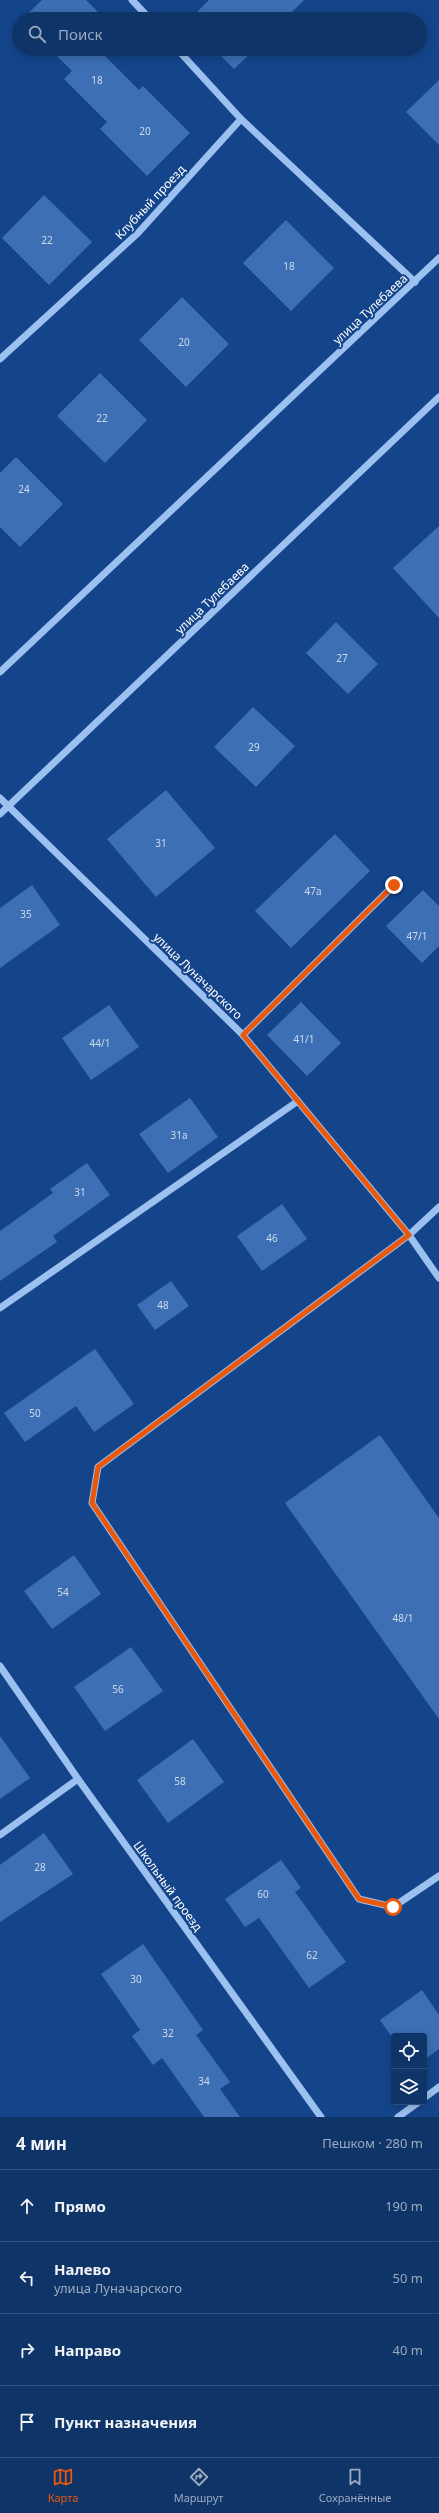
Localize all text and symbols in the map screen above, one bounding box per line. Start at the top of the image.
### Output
search box [12,12,427,56]
icon: search [26,23,48,45]
text: Поиск [58,24,103,44]
house number: 18 [91,73,103,87]
house number: 20 [139,124,151,138]
street label: Клубный проезд [111,160,190,243]
house number: 22 [41,233,53,247]
house number: 18 [283,259,295,273]
street label: улица Тулебаева [329,270,411,348]
house number: 20 [178,335,190,349]
house number: 22 [96,411,108,425]
house number: 24 [18,482,30,496]
street label: улица Тулебаева [171,558,253,638]
house number: 27 [336,651,348,665]
house number: 29 [248,740,260,754]
house number: 31 [155,836,167,850]
route end [385,876,403,894]
house number: 47а [305,884,322,898]
house number: 35 [20,907,32,921]
street label: улица Луначарского [150,929,246,1023]
house number: 47/1 [407,929,427,943]
house number: 41/1 [294,1032,314,1046]
house number: 44/1 [90,1036,110,1050]
house number: 31а [171,1128,188,1142]
house number: 31 [74,1185,86,1199]
house number: 46 [266,1231,278,1245]
house number: 48 [157,1298,169,1312]
house number: 50 [29,1406,41,1420]
house number: 54 [57,1585,69,1599]
house number: 48/1 [393,1611,413,1625]
house number: 56 [112,1682,124,1696]
house number: 58 [174,1774,186,1788]
street label: Школьный проезд [129,1837,207,1935]
house number: 28 [34,1860,46,1874]
house number: 60 [257,1887,269,1901]
route start [384,1898,402,1916]
house number: 62 [306,1948,318,1962]
house number: 30 [130,1972,142,1986]
house number: 32 [162,2026,174,2040]
map controls [391,2033,427,2105]
button: locate [391,2033,427,2069]
button: layers [391,2069,427,2105]
house number: 34 [198,2074,210,2088]
text: 4 мин [16,2132,67,2155]
text: Пешком · 280 m [322,2134,423,2152]
icon: ahead [16,2195,38,2217]
text: Прямо [54,2196,106,2216]
text: 190 m [385,2197,423,2215]
text: Налево [54,2259,111,2279]
icon: left [16,2267,38,2289]
text: 50 m [393,2269,423,2287]
text: улица Луначарского [54,2279,182,2297]
icon: right [16,2339,38,2361]
text: Направо [54,2340,121,2360]
text: 40 m [393,2341,423,2359]
icon: arrive [16,2411,38,2433]
text: Пункт назначения [54,2412,197,2432]
tab: Карта [48,2466,78,2505]
tab: Маршрут [174,2466,223,2505]
tab: Сохранённые [319,2466,391,2505]

